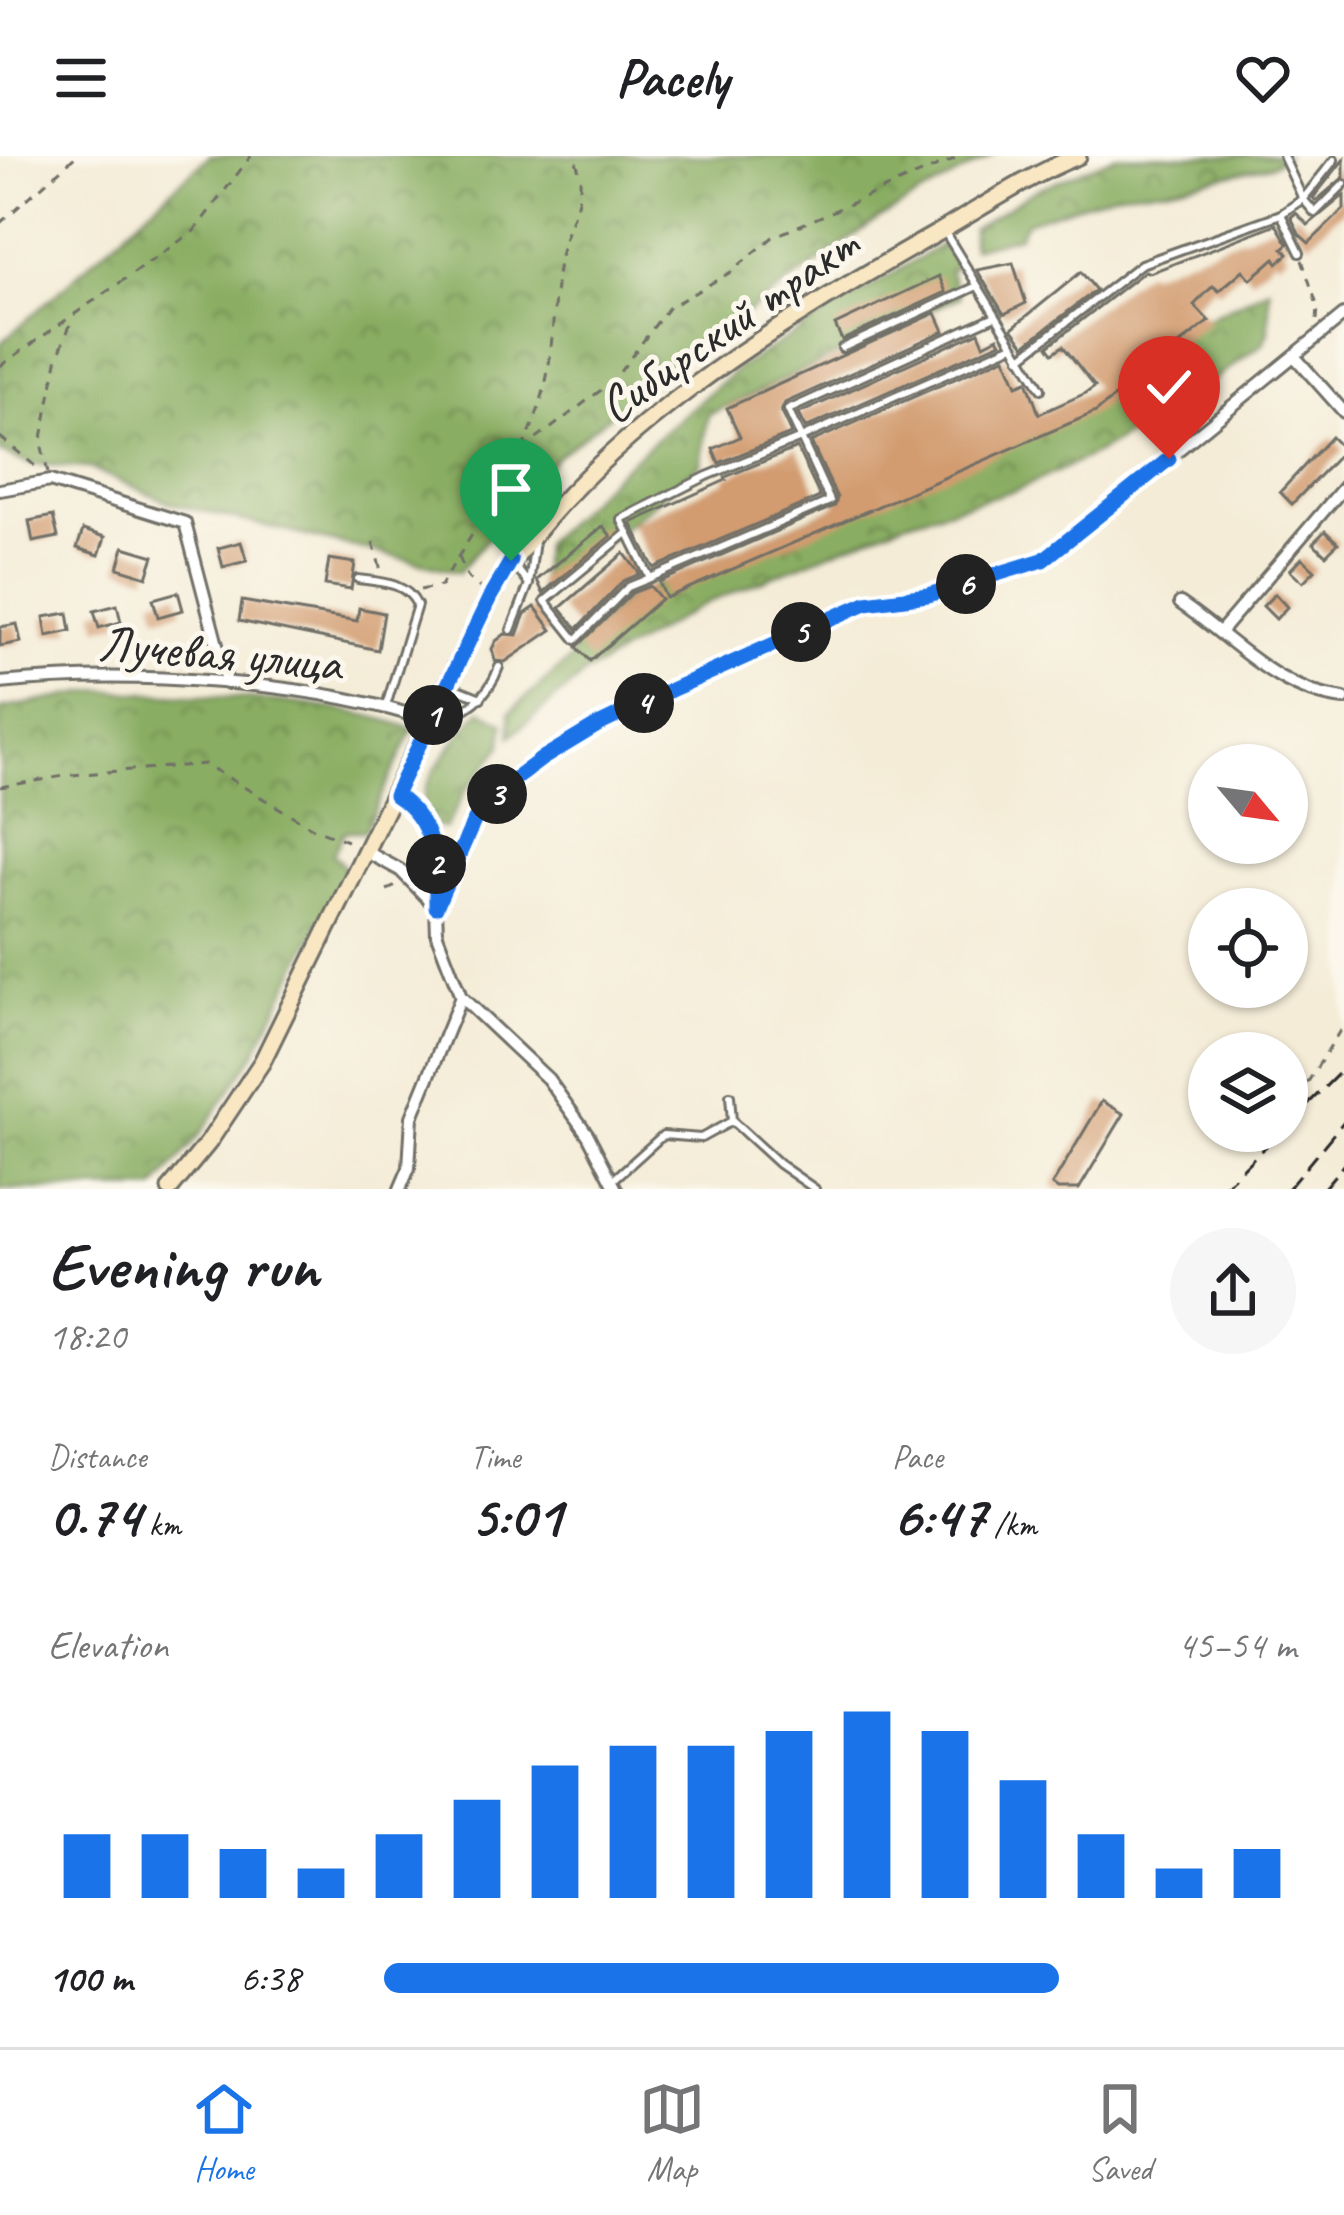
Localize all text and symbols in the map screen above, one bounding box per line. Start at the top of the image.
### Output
text: Pacely [616,44,728,112]
icon: menu [48,45,114,111]
icon: heart [1230,45,1296,111]
street label: Сибирский тракт [586,210,872,437]
pin [1118,336,1220,459]
icon: check [1136,354,1202,420]
pin [460,438,562,561]
icon: arrive [478,456,544,522]
pin: 6 [936,554,996,614]
text: 6 [958,563,974,605]
pin: 5 [771,602,831,662]
street label: Лучевая улица [96,611,348,696]
text: 5 [794,611,808,653]
pin: 4 [614,673,674,733]
text: 4 [637,682,651,724]
pin: 1 [403,685,463,745]
text: 1 [426,694,440,736]
north arrow [1188,744,1308,864]
map controls [1188,744,1308,1152]
pin: 3 [467,764,527,824]
text: 3 [490,773,504,815]
pin: 2 [406,834,466,894]
text: 2 [429,843,443,885]
button: locate [1188,888,1308,1008]
button: layers [1188,1032,1308,1152]
text: Evening run [48,1225,318,1308]
button: share [1170,1228,1296,1354]
text: 18:20 [48,1312,126,1361]
text: Distance [48,1436,146,1478]
text: Time [470,1436,521,1478]
text: Pace [892,1436,943,1478]
text: 0.74 [48,1478,141,1554]
text: 5:01 [470,1478,562,1554]
text: 6:47 [892,1478,986,1554]
text: km [141,1504,181,1546]
text: /km [986,1504,1037,1546]
text: Elevation [48,1621,168,1670]
text: 45–54 m [1177,1621,1296,1670]
text: 100 m [48,1954,132,2003]
text: 6:38 [240,1954,300,2003]
tab: Home [191,2076,257,2190]
tab: Map [639,2076,705,2190]
tab: Saved [1087,2076,1153,2190]

